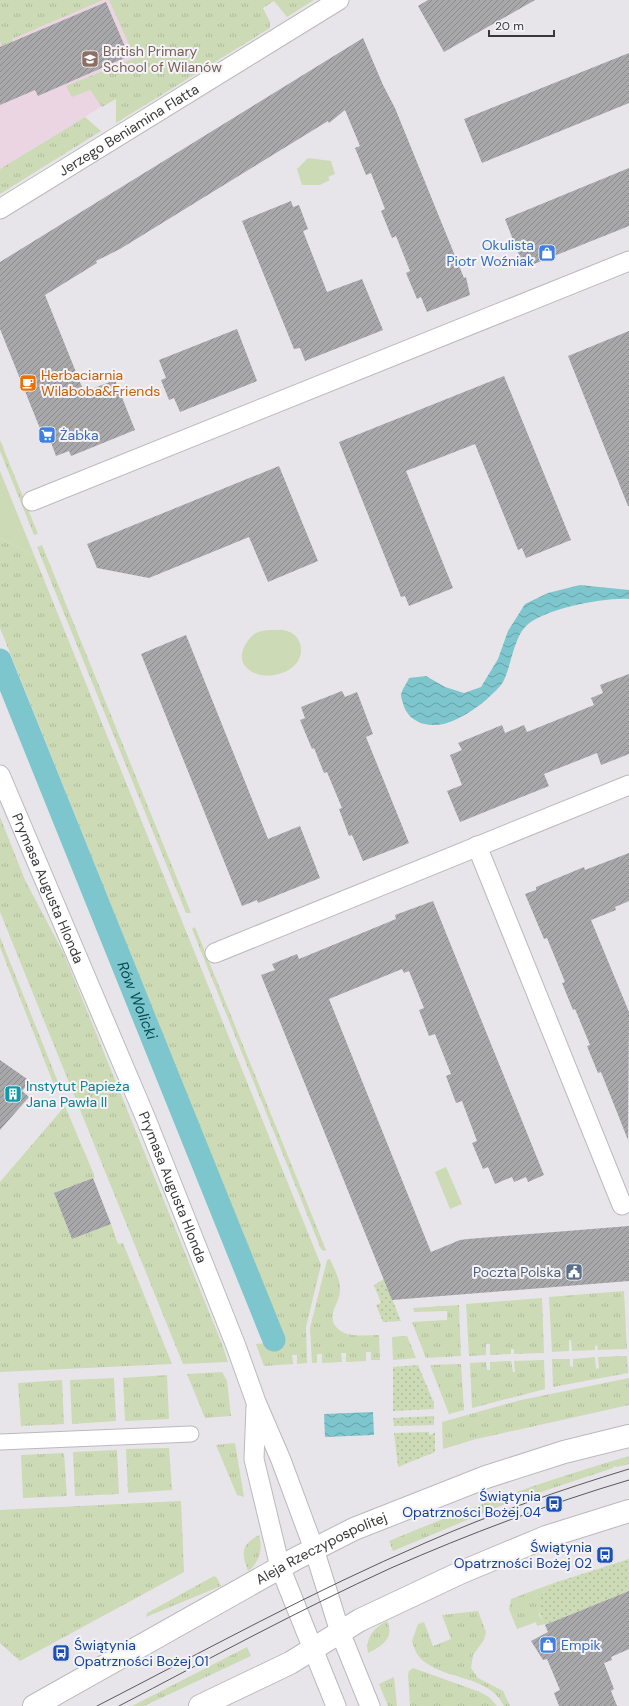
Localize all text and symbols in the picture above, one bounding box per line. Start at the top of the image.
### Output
scale bar [489,12,554,38]
text: 20 m [495,18,524,34]
place label: British Primary School of Wilanów [103,42,222,76]
school or university icon: British Primary School of Wilanów [80,49,100,69]
street label: Jerzego Beniamina Flatta [55,80,202,180]
place label: Okulista Piotr Woźniak [446,236,534,270]
shop icon: Okulista Piotr Woźniak [537,243,557,263]
place label: Herbaciarnia Wilaboba&Friends [41,366,160,400]
cafe icon: Herbaciarnia Wilaboba&Friends [18,373,38,393]
supermarket icon: Żabka [37,425,57,445]
place label: Żabka [60,426,99,444]
street label: Prymasa Augusta Hlonda [8,810,88,966]
water label: Rów Wolicki [112,958,162,1043]
place label: Instytut Papieża Jana Pawła II [26,1077,130,1111]
building icon: Instytut Papieża Jana Pawła II [3,1084,23,1104]
street label: Prymasa Augusta Hlonda [135,1109,211,1266]
public building icon: Poczta Polska [564,1262,584,1282]
place label: Poczta Polska [473,1263,561,1281]
place label: Świątynia Opatrzności Bożej 04 [402,1487,541,1521]
bus stop icon: Świątynia Opatrzności Bożej 04 [544,1494,564,1514]
street label: Aleja Rzeczypospolitej [253,1508,389,1588]
place label: Świątynia Opatrzności Bożej 02 [454,1538,592,1572]
bus stop icon: Świątynia Opatrzności Bożej 02 [595,1545,615,1565]
shop icon: Empik [538,1635,558,1655]
place label: Świątynia Opatrzności Bożej 01 [74,1636,209,1670]
place label: Empik [561,1636,601,1654]
bus stop icon: Świątynia Opatrzności Bożej 01 [51,1643,71,1663]

